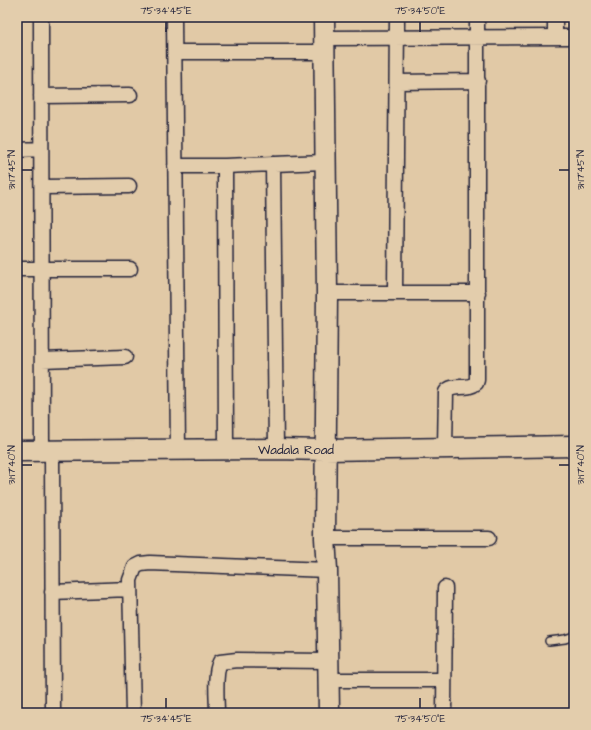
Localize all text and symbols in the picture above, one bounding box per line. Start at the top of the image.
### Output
text: 75°34'45"E [140,4,192,18]
text: 75°34'50"E [395,4,445,18]
text: 31°17'45"N [5,150,19,190]
text: 31°17'45"N [574,150,588,190]
street label: Wadala Road [258,441,334,459]
text: 31°17'40"N [5,445,19,485]
text: 31°17'40"N [574,445,588,485]
text: 75°34'45"E [140,712,192,726]
text: 75°34'50"E [395,712,445,726]

